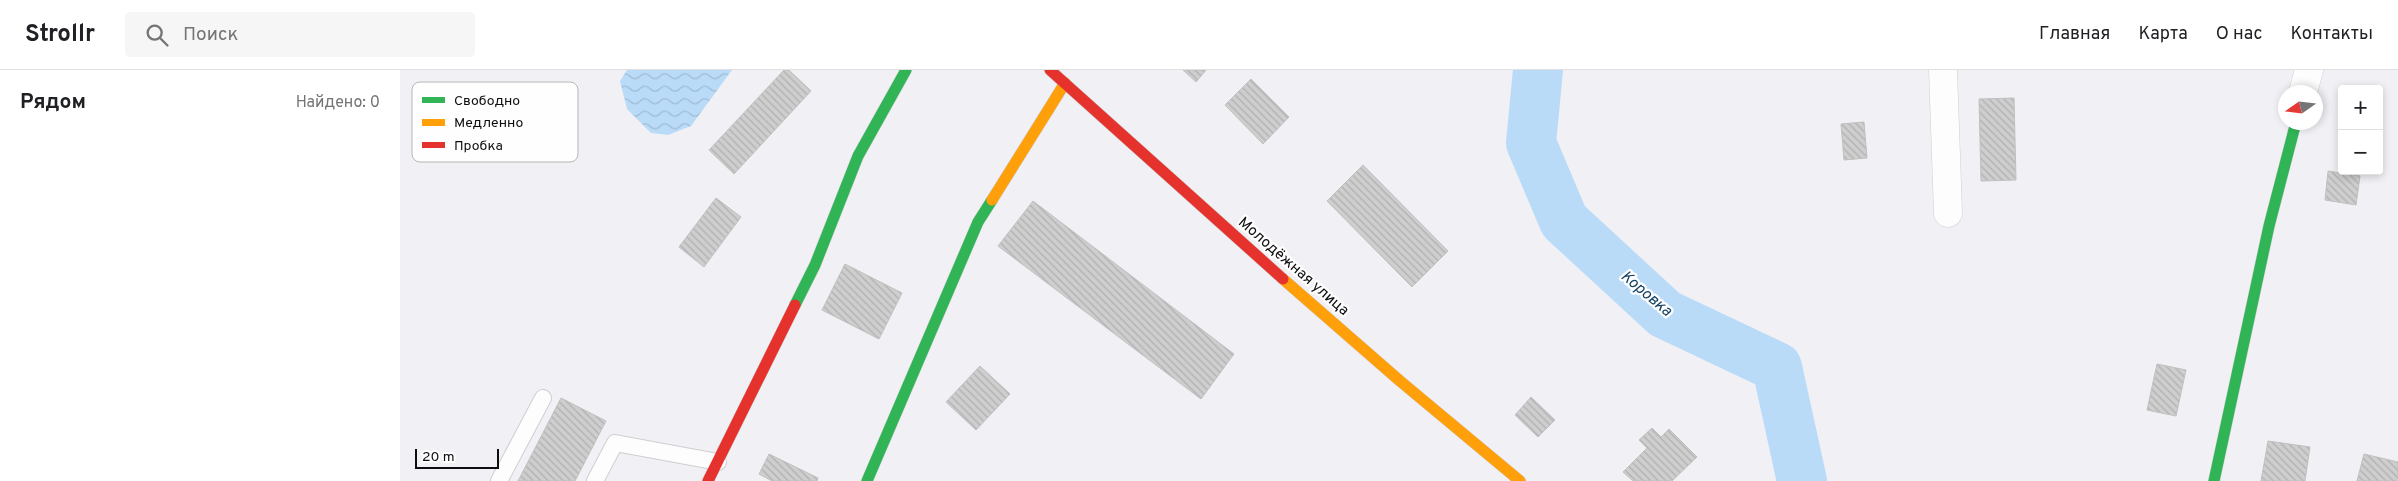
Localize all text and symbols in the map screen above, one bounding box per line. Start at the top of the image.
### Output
search box [125,12,475,57]
text: Strollr [25,20,95,50]
icon: search [143,21,171,49]
text: Поиск [183,23,238,47]
text: Главная [2039,23,2110,46]
text: Карта [2138,23,2188,46]
text: О нас [2216,23,2262,46]
text: Контакты [2290,23,2373,46]
legend [412,82,578,162]
north arrow [2278,85,2323,130]
map controls [2338,85,2383,175]
button: + [2338,85,2383,130]
text: Рядом [20,89,86,116]
text: Найдено: 0 [296,93,380,113]
text: Свободно [454,93,520,110]
text: Медленно [454,115,523,132]
button: − [2338,130,2383,175]
text: Пробка [454,138,503,155]
street label: Молодёжная улица [1234,214,1352,320]
water label: Коровка [1616,267,1676,322]
scale bar [415,446,499,469]
text: 20 m [422,449,455,466]

